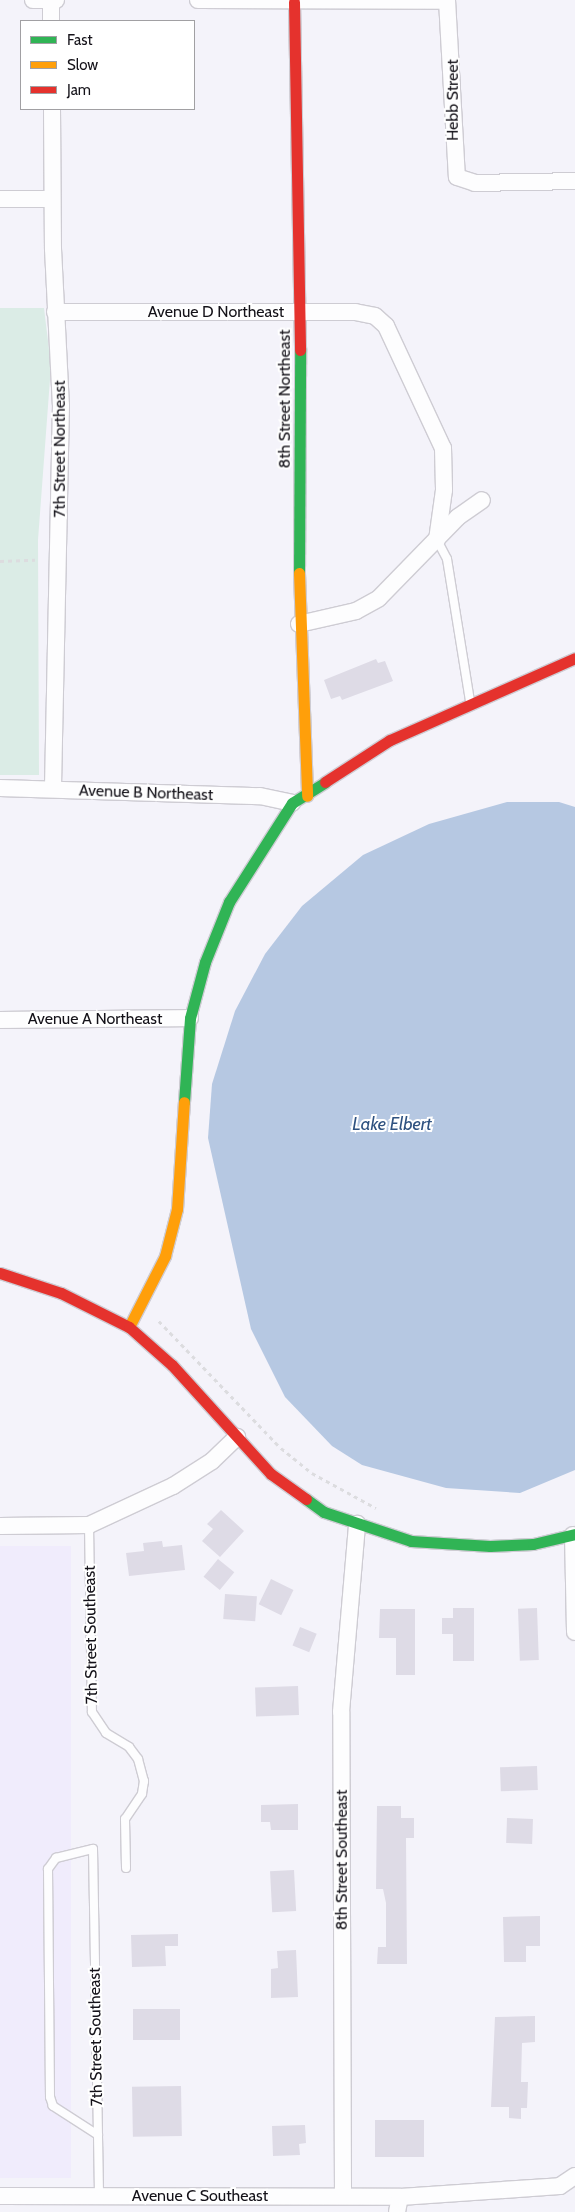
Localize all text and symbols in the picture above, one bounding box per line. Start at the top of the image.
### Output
legend [20,20,195,110]
text: Fast [67,31,92,49]
text: Slow [67,56,98,74]
street label: Hebb Street [443,59,463,141]
text: Jam [67,81,91,99]
street label: Avenue D Northeast [148,302,284,322]
street label: 8th Street Northeast [275,330,295,468]
street label: 7th Street Northeast [50,380,70,518]
street label: Avenue B Northeast [79,781,213,805]
street label: Avenue A Northeast [28,1009,162,1029]
water label: Lake Elbert [352,1113,432,1135]
street label: 7th Street Southeast [80,1565,102,1705]
street label: 8th Street Southeast [332,1790,352,1930]
street label: 7th Street Southeast [85,1967,107,2107]
street label: Avenue C Southeast [132,2186,268,2206]

